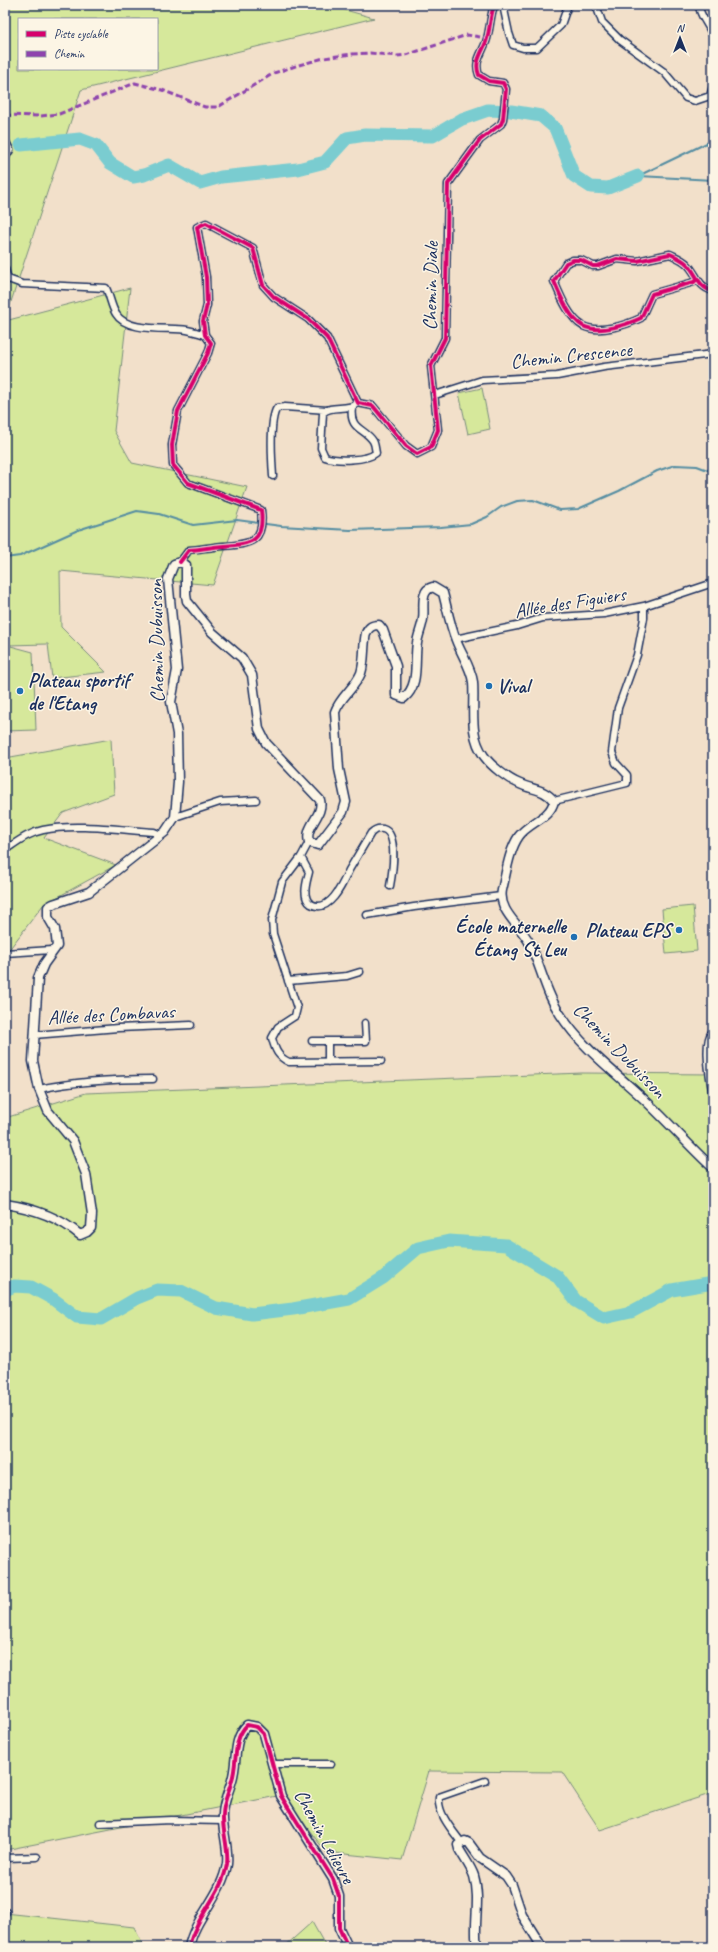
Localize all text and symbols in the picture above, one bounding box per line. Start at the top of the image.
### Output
legend [18,18,158,70]
north arrow [660,18,700,58]
text: N [677,21,686,35]
text: Piste cyclable [54,26,109,42]
text: Chemin [54,46,85,62]
street label: Chemin Diale [417,240,444,331]
street label: Chemin Crescence [509,337,634,374]
street label: Chemin Dubuisson [143,578,170,703]
street label: Allée des Figuiers [513,581,630,624]
place label: Plateau sportif de l'Etang [28,668,134,716]
place label: Vival [497,674,533,699]
marker: Vival [484,681,494,691]
marker: Plateau sportif de l'Etang [15,686,25,696]
place label: École maternelle Étang St Leu [456,914,568,962]
place label: Plateau EPS [586,918,674,943]
marker: Plateau EPS [674,925,684,935]
marker: École maternelle Étang St Leu [569,932,579,942]
street label: Chemin Dubuisson [568,997,672,1104]
street label: Allée des Combavas [47,999,177,1030]
street label: Chemin Lelievre [288,1785,361,1889]

